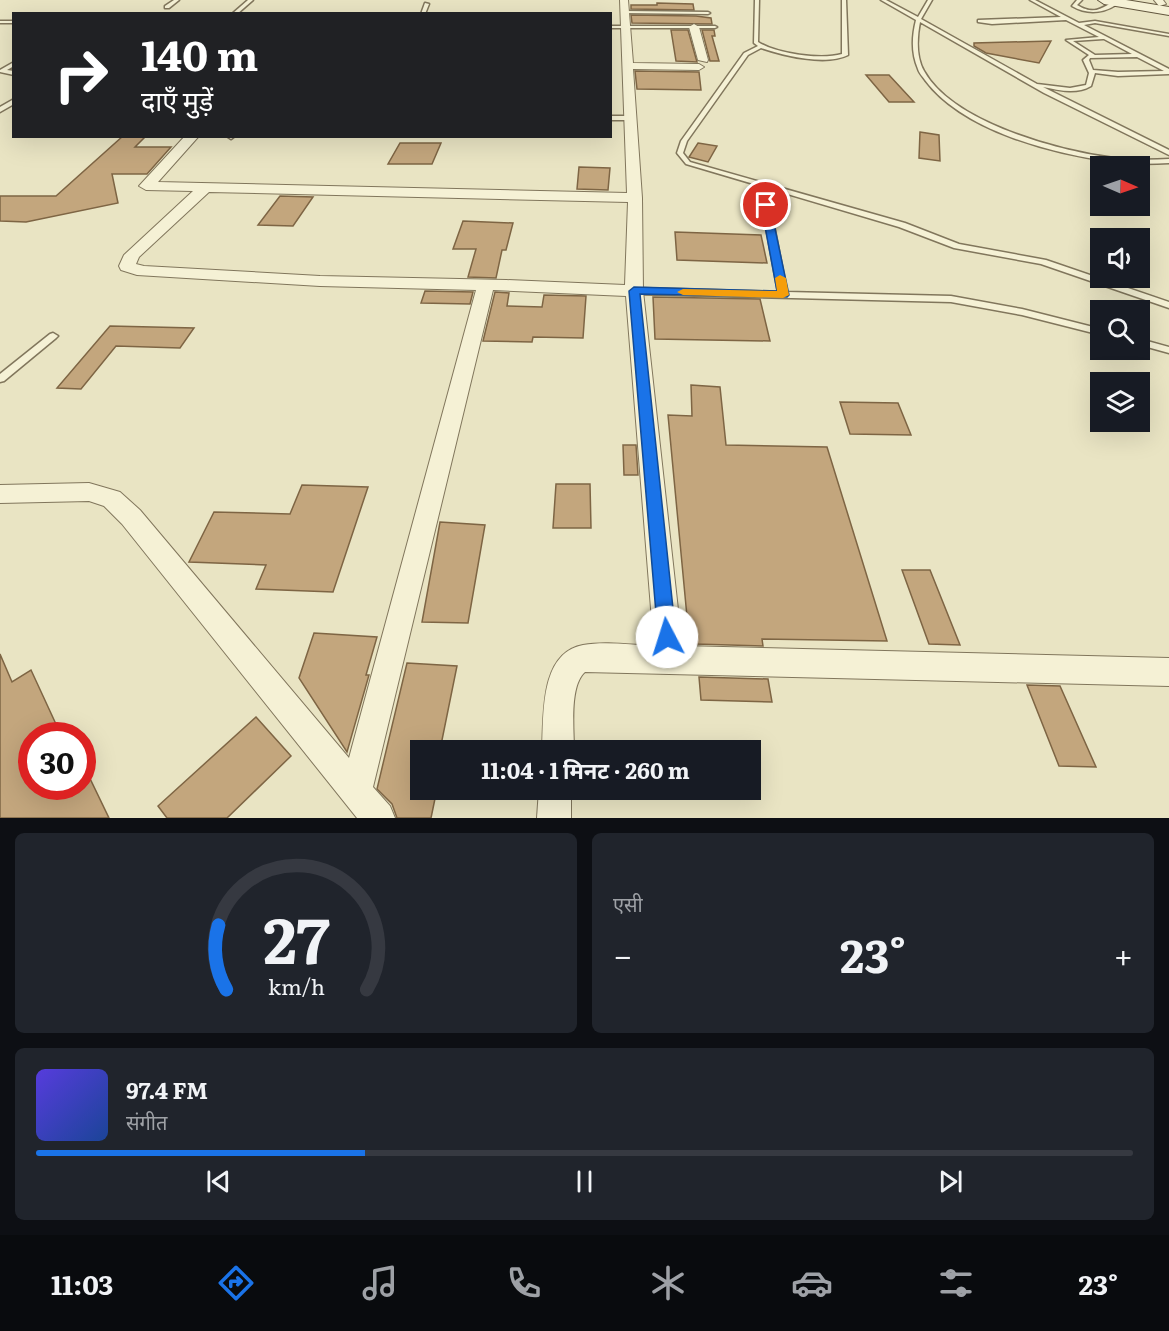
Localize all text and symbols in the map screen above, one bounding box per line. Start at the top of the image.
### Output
text: 140 m [141,22,258,84]
icon: right [42,36,120,114]
text: दाएँ मुड़ें [141,79,213,119]
north arrow [1090,156,1150,216]
map controls [1090,156,1150,432]
pin [740,179,791,230]
icon: arrive [749,188,782,221]
button: sound [1090,228,1150,288]
button: search [1090,300,1150,360]
button: layers [1090,372,1150,432]
position arrow [635,605,699,669]
speed limit sign: 30 [18,722,96,800]
text: 11:04 · 1 मिनट · 260 m [481,753,690,786]
text: एसी [613,888,643,918]
text: 27 [263,891,329,983]
text: 23° [840,920,906,987]
text: − [613,929,632,978]
text: + [1114,929,1133,978]
text: km/h [267,970,325,1002]
text: 97.4 FM [126,1073,208,1106]
text: संगीत [126,1106,167,1136]
icon: previous [202,1165,235,1198]
icon: pause [568,1165,601,1198]
icon: next [934,1165,967,1198]
icon: directions [215,1262,257,1304]
icon: music [359,1262,401,1304]
icon: phone [503,1262,545,1304]
icon: climate [647,1262,689,1304]
icon: car [791,1262,833,1304]
icon: filters [935,1262,977,1304]
text: 11:03 [51,1263,113,1303]
text: 23° [1078,1263,1118,1303]

